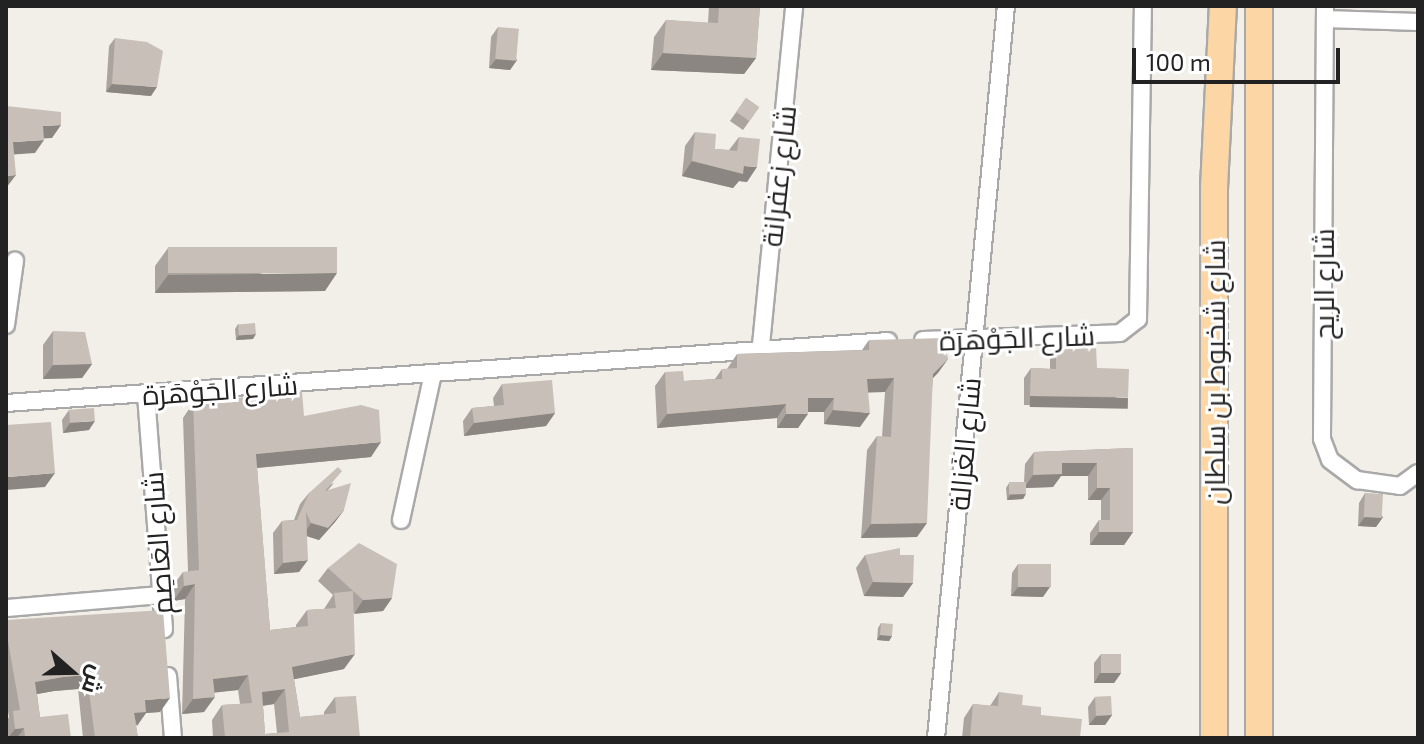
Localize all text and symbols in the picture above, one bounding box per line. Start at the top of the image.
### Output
scale bar [1136,32,1344,82]
text: 100 m [1146,47,1211,76]
street label: شارع زعفرانة [754,104,802,248]
street label: شارع الريح [1306,228,1340,340]
street label: شارع شخبوط بن سلطان [1197,239,1231,505]
street label: شارع الجَوْهَرَة [939,317,1095,357]
street label: شارع الجَوْهَرَة [141,367,299,411]
street label: شارع الغَزالة [941,376,987,512]
street label: شارع العَاصِم [135,470,179,616]
north arrow [32,632,112,712]
text: ش [78,662,112,698]

